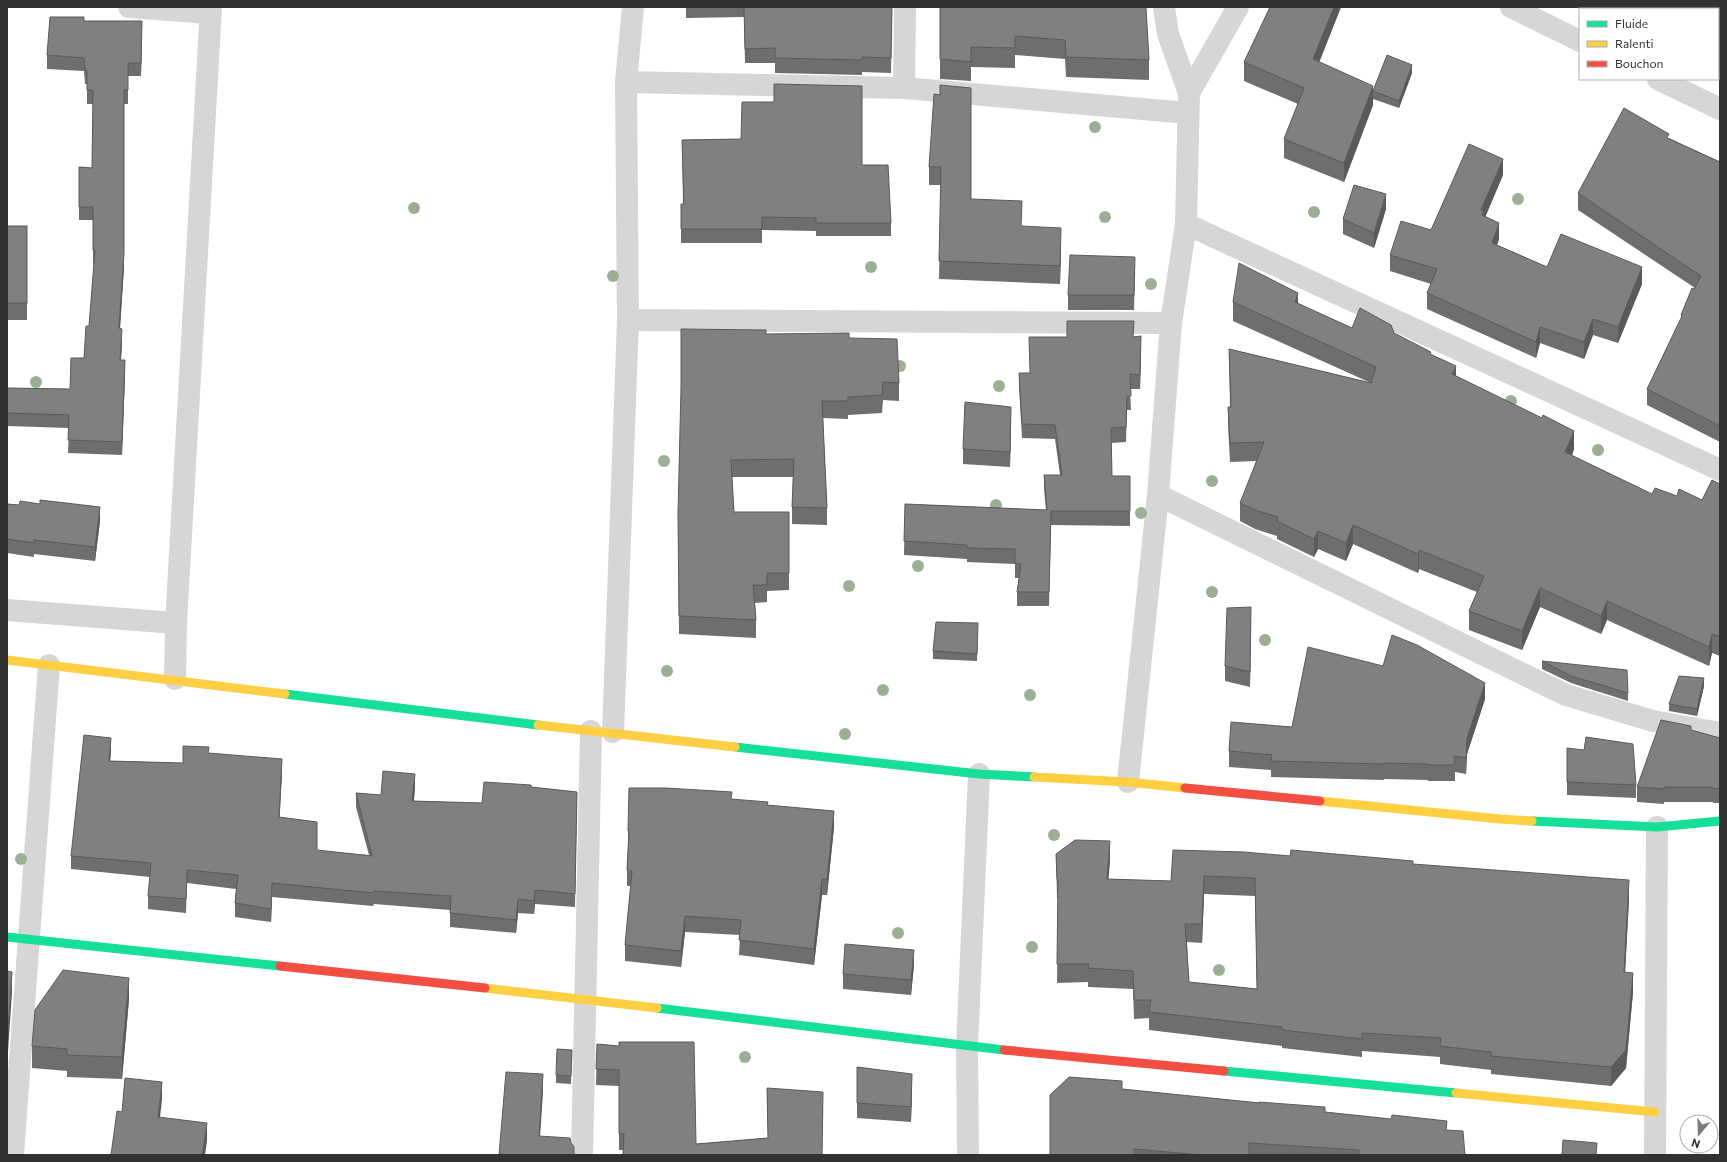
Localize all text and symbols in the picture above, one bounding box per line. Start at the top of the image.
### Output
legend [1579,8,1719,80]
text: Fluide [1615,16,1648,30]
text: Ralenti [1615,36,1654,50]
text: Bouchon [1615,56,1663,70]
north arrow [1679,1114,1719,1154]
text: N [1690,1136,1702,1151]

